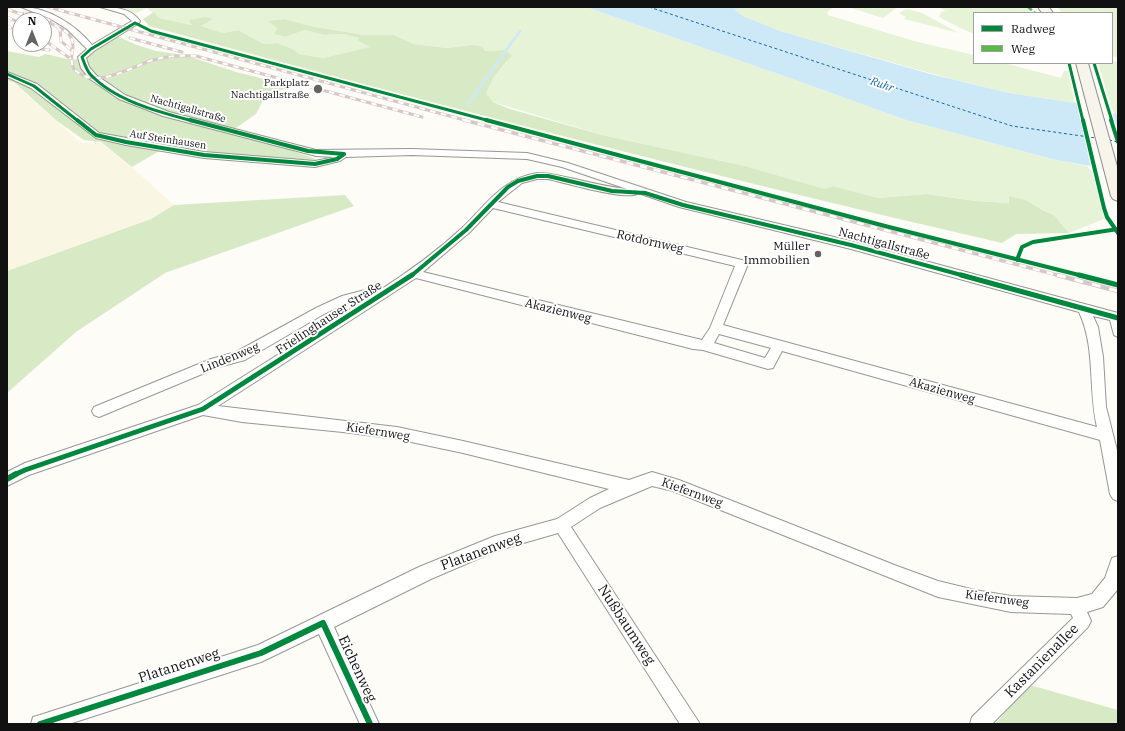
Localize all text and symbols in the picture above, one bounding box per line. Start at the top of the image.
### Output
north arrow [12,12,52,52]
legend [973,12,1113,64]
text: N [28,14,36,28]
text: Radweg [1011,21,1055,36]
text: Weg [1011,41,1035,56]
water label: Ruhr [869,75,895,95]
place label: Parkplatz Nachtigallstraße [231,77,309,100]
marker: Parkplatz Nachtigallstraße [312,83,324,95]
street label: Nachtigallstraße [149,92,227,126]
street label: Auf Steinhausen [129,128,207,152]
street label: Nachtigallstraße [837,225,931,263]
street label: Rotdornweg [615,227,685,257]
place label: Müller Immobilien [744,240,810,268]
marker: Müller Immobilien [813,249,823,259]
street label: Frielinghauser Straße [273,278,385,358]
street label: Akazienweg [523,296,593,326]
street label: Lindenweg [199,340,261,376]
street label: Akazienweg [907,375,977,407]
street label: Kiefernweg [345,420,411,444]
street label: Kiefernweg [659,475,725,511]
street label: Platanenweg [439,530,523,574]
street label: Nußbaumweg [594,582,658,668]
street label: Kiefernweg [964,587,1030,611]
street label: Kastanienallee [1002,621,1082,701]
street label: Eichenweg [334,633,380,705]
street label: Platanenweg [136,645,222,687]

